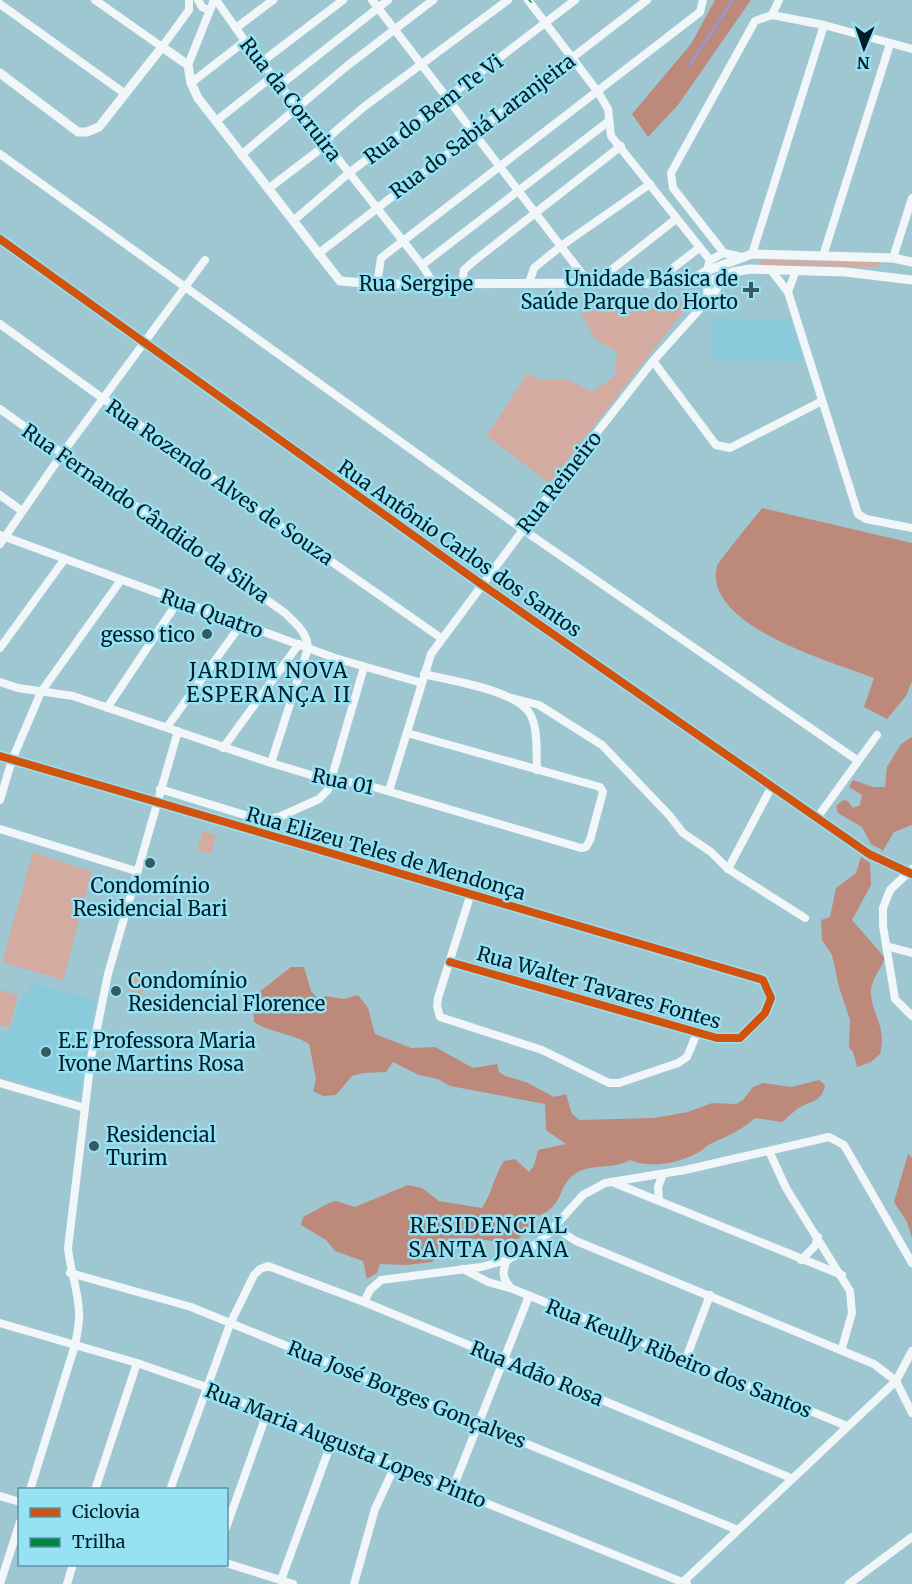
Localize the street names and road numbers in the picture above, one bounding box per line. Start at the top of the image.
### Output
street label: Rua da Corruira [235,32,347,166]
street label: Rua do Sabiá Laranjeira [384,48,580,204]
street label: Rua do Bem Te Vi [359,49,507,169]
street label: Rua Sergipe [359,271,473,296]
street label: Rua Rozendo Alves de Souza [101,394,339,570]
street label: Rua Fernando Cândido da Silva [17,418,275,608]
street label: Rua Reineiro [511,426,607,538]
street label: Rua Antônio Carlos dos Santos [333,454,587,642]
street label: Rua Quatro [157,583,267,643]
street label: Rua 01 [310,762,376,800]
street label: Rua Elizeu Teles de Mendonça [243,801,529,905]
street label: Rua Walter Tavares Fontes [474,940,724,1034]
street label: Rua Keully Ribeiro dos Santos [542,1293,816,1423]
street label: Rua José Borges Gonçalves [284,1335,530,1453]
street label: Rua Adão Rosa [467,1335,607,1411]
street label: Rua Maria Augusta Lopes Pinto [202,1377,490,1513]

